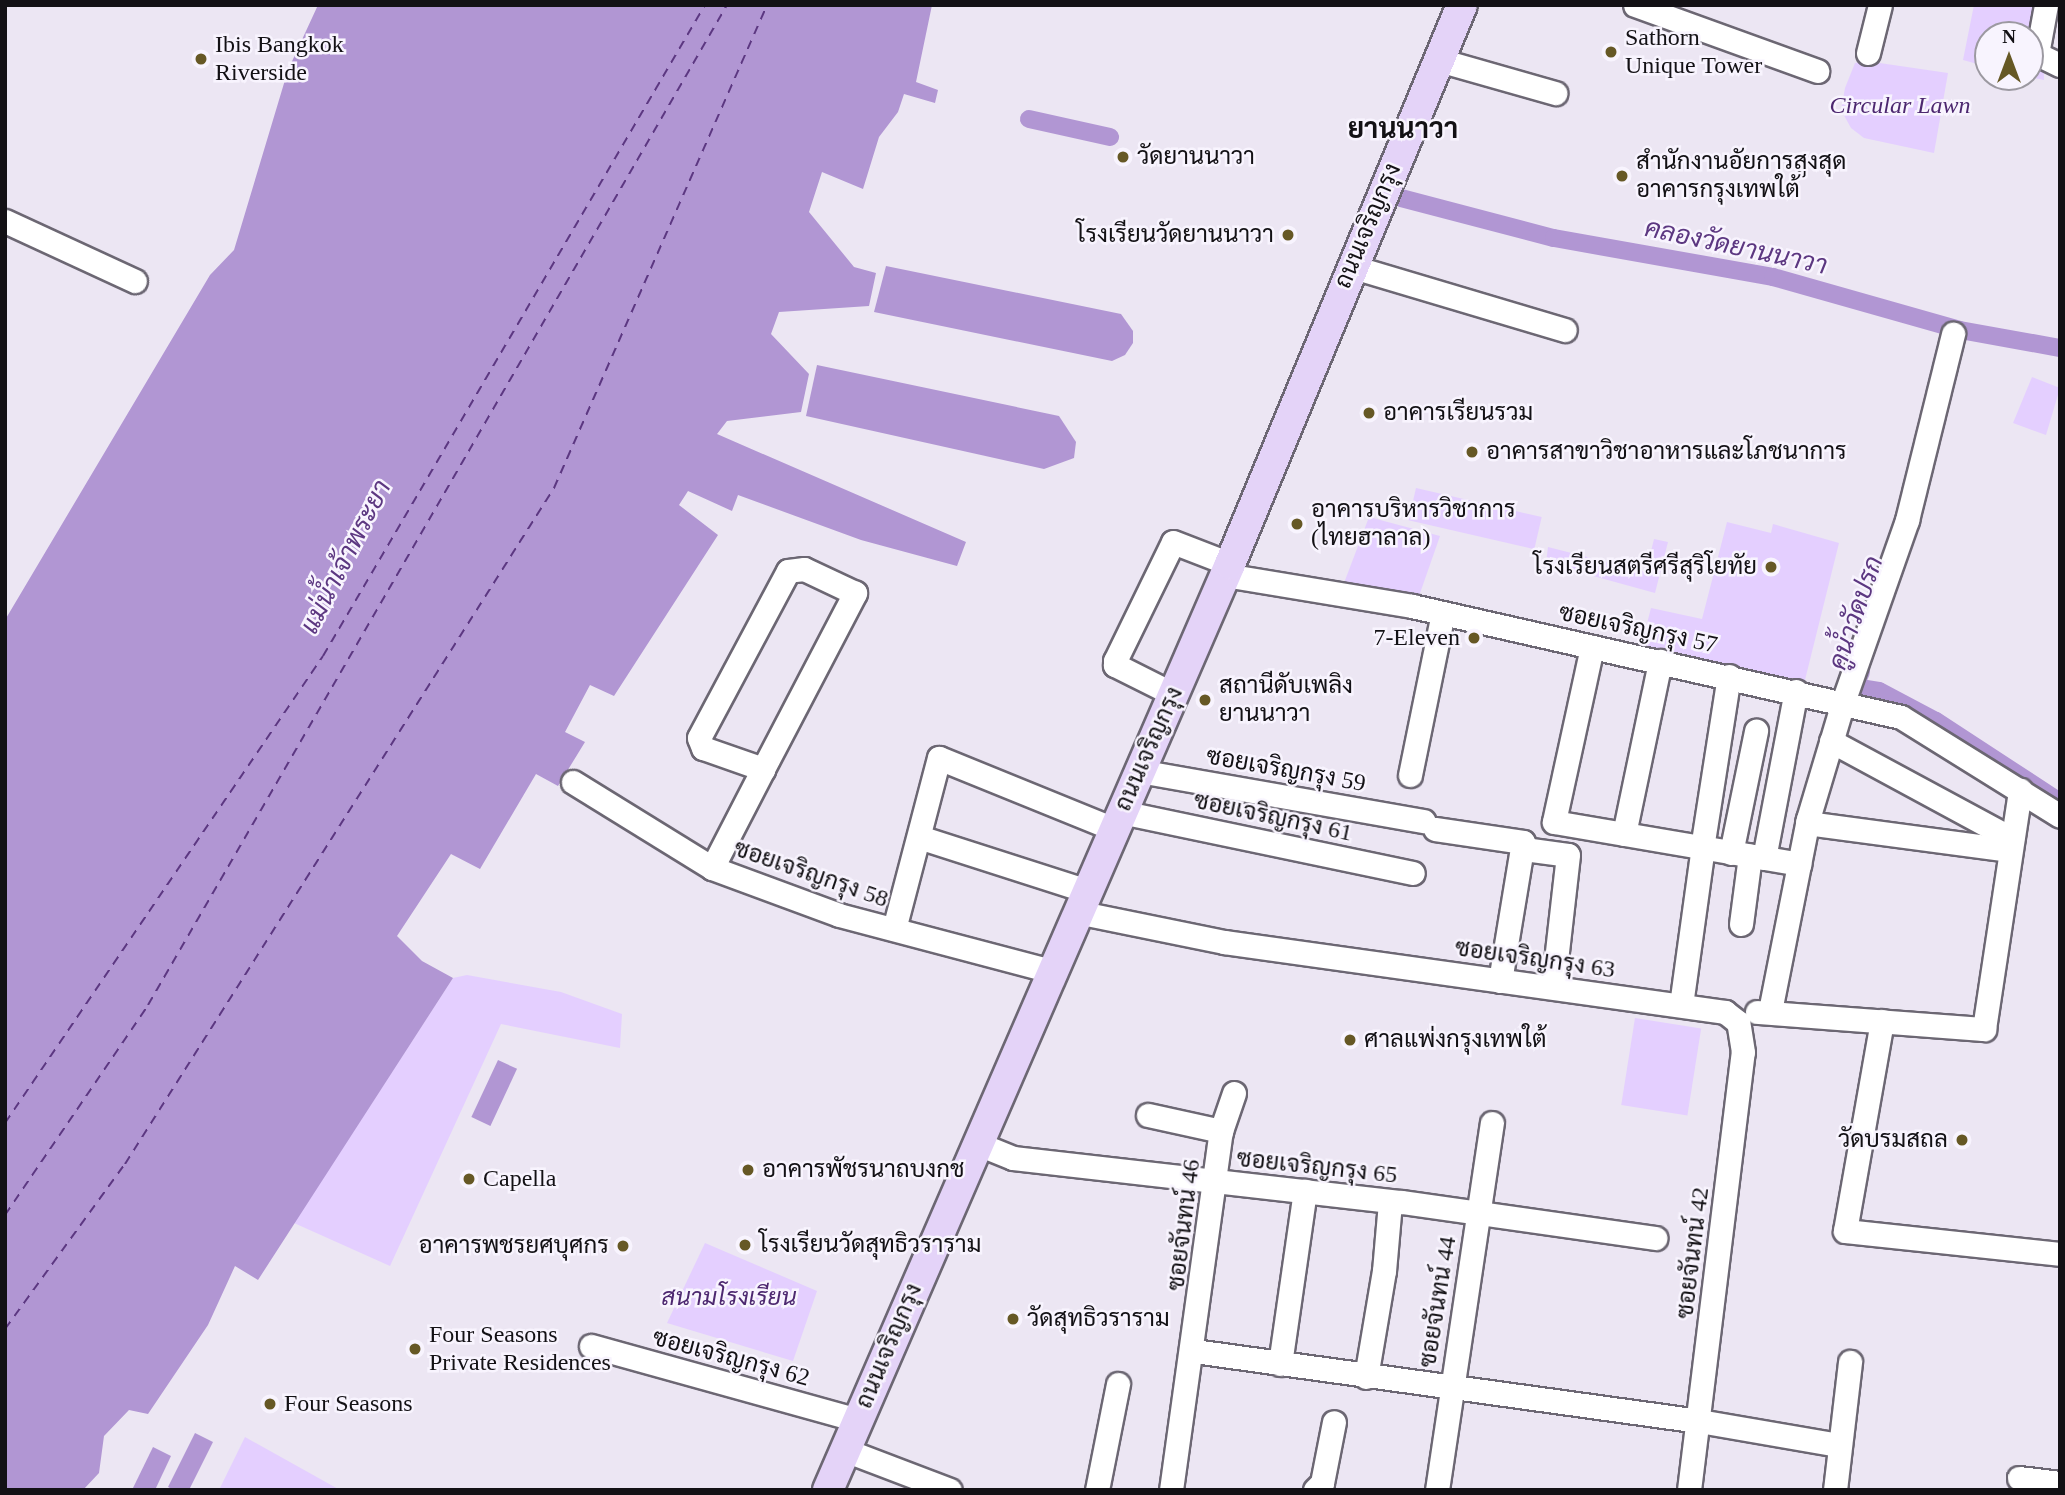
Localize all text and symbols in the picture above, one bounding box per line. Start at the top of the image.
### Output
north arrow [1974,21,2044,91]
place label: Sathorn Unique Tower [1625,24,1763,80]
text: N [2002,26,2016,47]
place label: Ibis Bangkok Riverside [215,31,344,87]
marker: Sathorn Unique Tower [1603,44,1619,60]
marker: Ibis Bangkok Riverside [193,51,209,67]
park label: Circular Lawn [1829,92,1971,120]
district label: ยานนาวา [1348,112,1458,146]
place label: วัดยานนาวา [1137,143,1255,171]
place label: สำนักงานอัยการสูงสุด อาคารกรุงเทพใต้ [1636,148,1846,204]
marker: วัดยานนาวา [1115,149,1131,165]
street label: ถนนเจริญกรุง [1329,159,1407,293]
marker: สำนักงานอัยการสูงสุด อาคารกรุงเทพใต้ [1614,168,1630,184]
water label: คลองวัดยานนาวา [1642,212,1830,282]
place label: โรงเรียนวัดยานนาวา [1076,221,1274,249]
marker: โรงเรียนวัดยานนาวา [1280,227,1296,243]
place label: อาคารเรียนรวม [1383,399,1533,427]
marker: อาคารเรียนรวม [1361,405,1377,421]
place label: อาคารสาขาวิชาอาหารและโภชนาการ [1486,438,1847,466]
marker: อาคารสาขาวิชาอาหารและโภชนาการ [1464,444,1480,460]
water label: แม่น้ำเจ้าพระยา [294,475,398,639]
place label: อาคารบริหารวิชาการ (ไทยฮาลาล) [1311,496,1516,552]
marker: อาคารบริหารวิชาการ (ไทยฮาลาล) [1289,516,1305,532]
water label: คูน้ำวัดปรก [1822,552,1890,674]
place label: โรงเรียนสตรีศรีสุริโยทัย [1533,553,1757,581]
marker: โรงเรียนสตรีศรีสุริโยทัย [1763,559,1779,575]
street label: ซอยเจริญกรุง 57 [1556,598,1720,660]
place label: 7-Eleven [1373,624,1460,652]
marker: 7-Eleven [1466,630,1482,646]
place label: สถานีดับเพลิง ยานนาวา [1219,672,1353,728]
street label: ถนนเจริญกรุง [1109,682,1189,816]
marker: สถานีดับเพลิง ยานนาวา [1197,692,1213,708]
street label: ซอยเจริญกรุง 59 [1204,742,1368,798]
street label: ซอยเจริญกรุง 61 [1191,786,1355,848]
street label: ซอยเจริญกรุง 58 [730,834,892,914]
street label: ซอยเจริญกรุง 63 [1453,934,1617,984]
place label: ศาลแพ่งกรุงเทพใต้ [1364,1026,1547,1054]
marker: ศาลแพ่งกรุงเทพใต้ [1342,1032,1358,1048]
place label: วัดบรมสถล [1838,1126,1948,1154]
marker: วัดบรมสถล [1954,1132,1970,1148]
street label: ซอยเจริญกรุง 65 [1235,1144,1399,1190]
place label: อาคารพัชรนาถบงกช [762,1156,965,1184]
street label: ซอยจันทน์ 46 [1162,1158,1206,1292]
marker: อาคารพัชรนาถบงกช [740,1162,756,1178]
place label: Capella [483,1165,556,1193]
marker: Capella [461,1171,477,1187]
street label: ซอยจันทน์ 42 [1671,1186,1715,1320]
place label: โรงเรียนวัดสุทธิวราราม [759,1231,981,1259]
place label: อาคารพชรยศบุศกร [419,1232,609,1260]
street label: ซอยจันทน์ 44 [1413,1234,1463,1370]
marker: โรงเรียนวัดสุทธิวราราม [737,1237,753,1253]
marker: อาคารพชรยศบุศกร [615,1238,631,1254]
street label: ถนนเจริญกรุง [850,1279,928,1413]
park label: สนามโรงเรียน [661,1284,797,1312]
place label: วัดสุทธิวราราม [1027,1305,1170,1333]
marker: วัดสุทธิวราราม [1005,1311,1021,1327]
place label: Four Seasons Private Residences [429,1321,611,1377]
street label: ซอยเจริญกรุง 62 [649,1323,813,1393]
marker: Four Seasons Private Residences [407,1341,423,1357]
place label: Four Seasons [284,1390,413,1418]
marker: Four Seasons [262,1396,278,1412]

